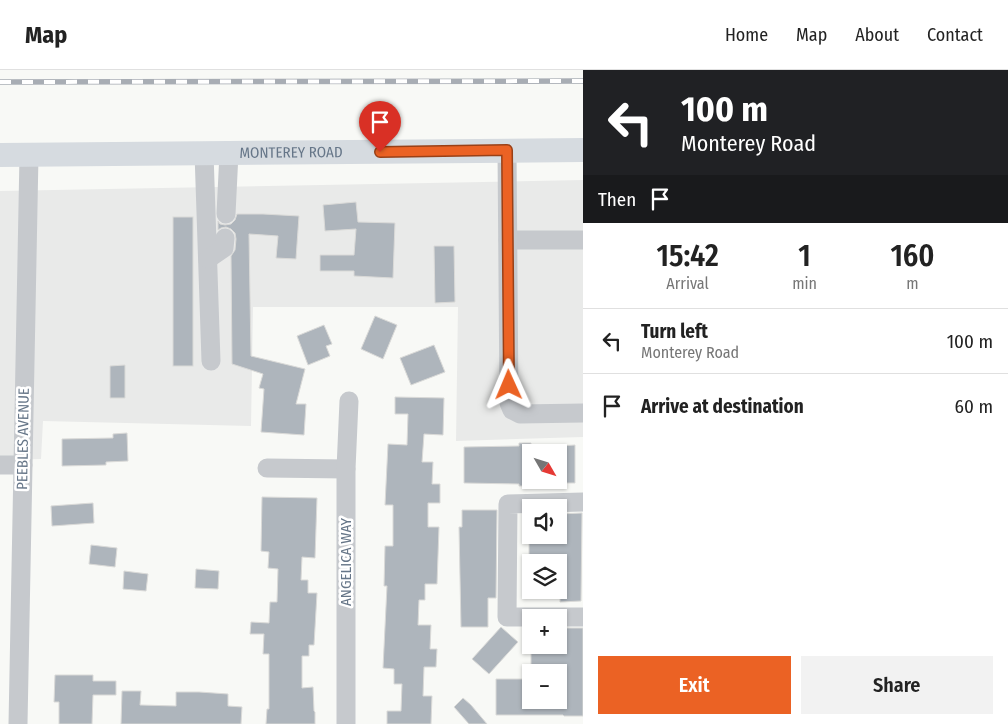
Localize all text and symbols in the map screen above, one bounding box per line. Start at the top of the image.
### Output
text: Map [25,21,67,49]
text: Home [725,24,768,46]
text: Map [796,24,827,46]
text: About [855,24,899,46]
text: Contact [927,24,983,46]
text: 100 m [681,88,768,130]
icon: left [598,90,663,155]
pin [359,101,401,152]
icon: arrive [366,108,394,136]
text: Monterey Road [681,130,816,157]
street label: MONTEREY ROAD [239,143,343,162]
icon: arrive [646,185,674,213]
text: Then [598,188,636,211]
text: 15:42 [656,238,719,274]
text: 1 [798,238,811,274]
text: 160 [890,238,935,274]
text: Arrival [666,274,709,293]
text: min [792,274,817,293]
text: m [906,274,919,293]
text: Turn left [641,320,708,343]
icon: left [598,327,626,355]
text: 100 m [947,330,993,353]
text: Monterey Road [641,343,739,362]
position arrow [482,358,534,410]
street label: PEEBLES AVENUE [13,388,33,490]
icon: arrive [598,392,626,420]
text: Arrive at destination [641,395,804,418]
text: 60 m [955,395,993,418]
north arrow [522,444,568,489]
map controls [522,444,567,709]
button: sound [522,499,567,544]
street label: ANGELICA WAY [337,517,355,606]
button: layers [522,554,567,599]
button: + [522,609,567,654]
button: Exit [598,656,791,714]
button: Share [801,656,993,714]
button: − [522,664,567,709]

